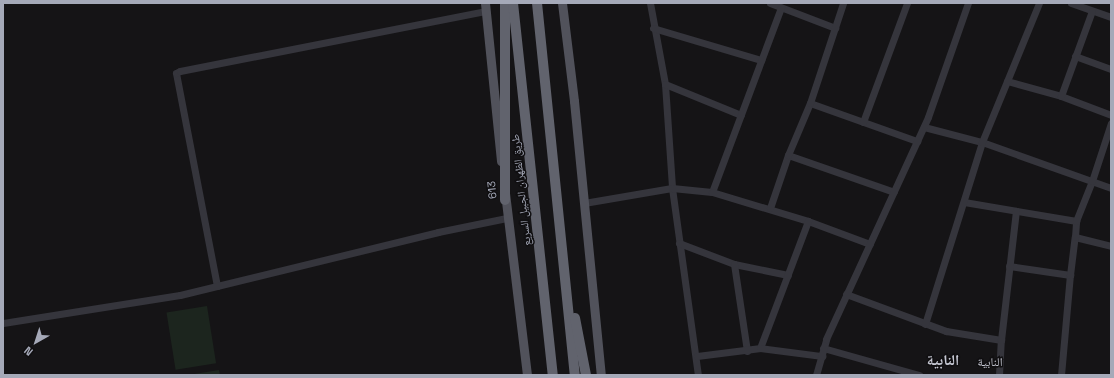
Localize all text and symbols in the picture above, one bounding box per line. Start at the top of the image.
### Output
street label: طريق الظهران الجبيل السريع [509,133,533,247]
street label: 613 [484,180,500,200]
north arrow [16,322,56,362]
text: N [21,344,36,359]
district label: النابية [927,351,959,369]
district label: النابية [978,356,1002,370]

